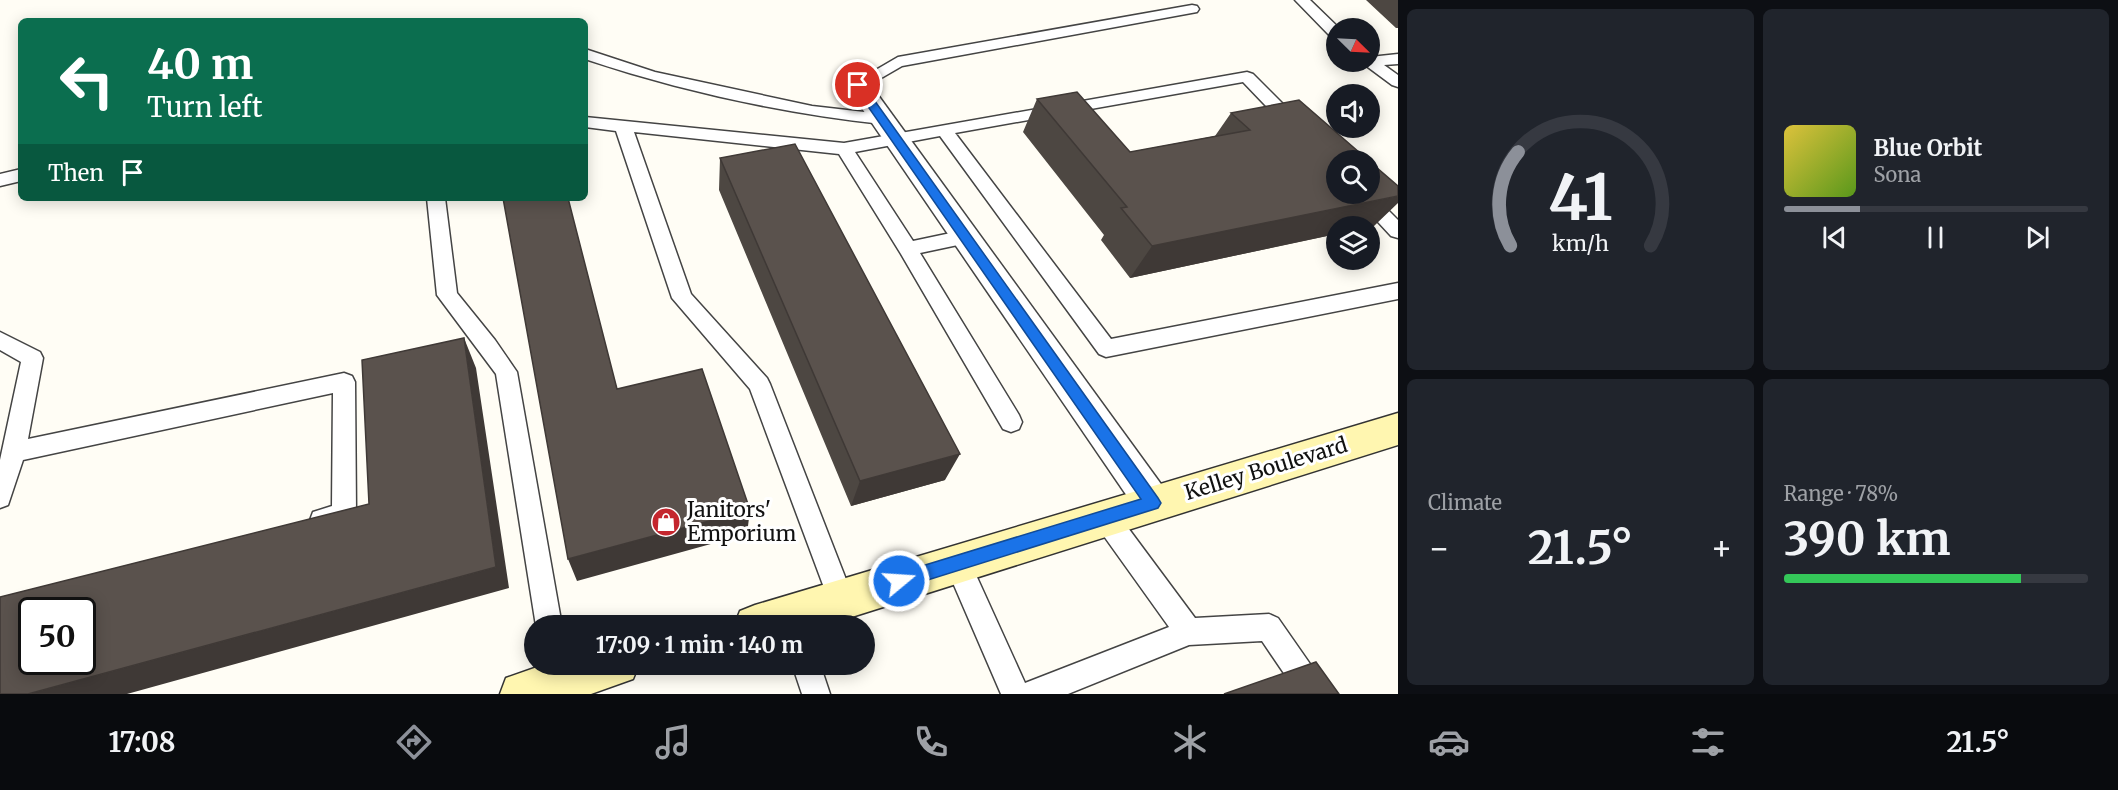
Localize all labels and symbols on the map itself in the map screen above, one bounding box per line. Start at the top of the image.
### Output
north arrow [1326,18,1380,72]
pin [832,59,883,110]
street label: Kelley Boulevard [1181,431,1351,506]
place label: Janitors' Emporium [686,496,796,547]
shop icon: Janitors' Emporium [650,506,682,538]
position arrow [867,549,931,613]
speed limit sign: 50 [18,597,96,675]

